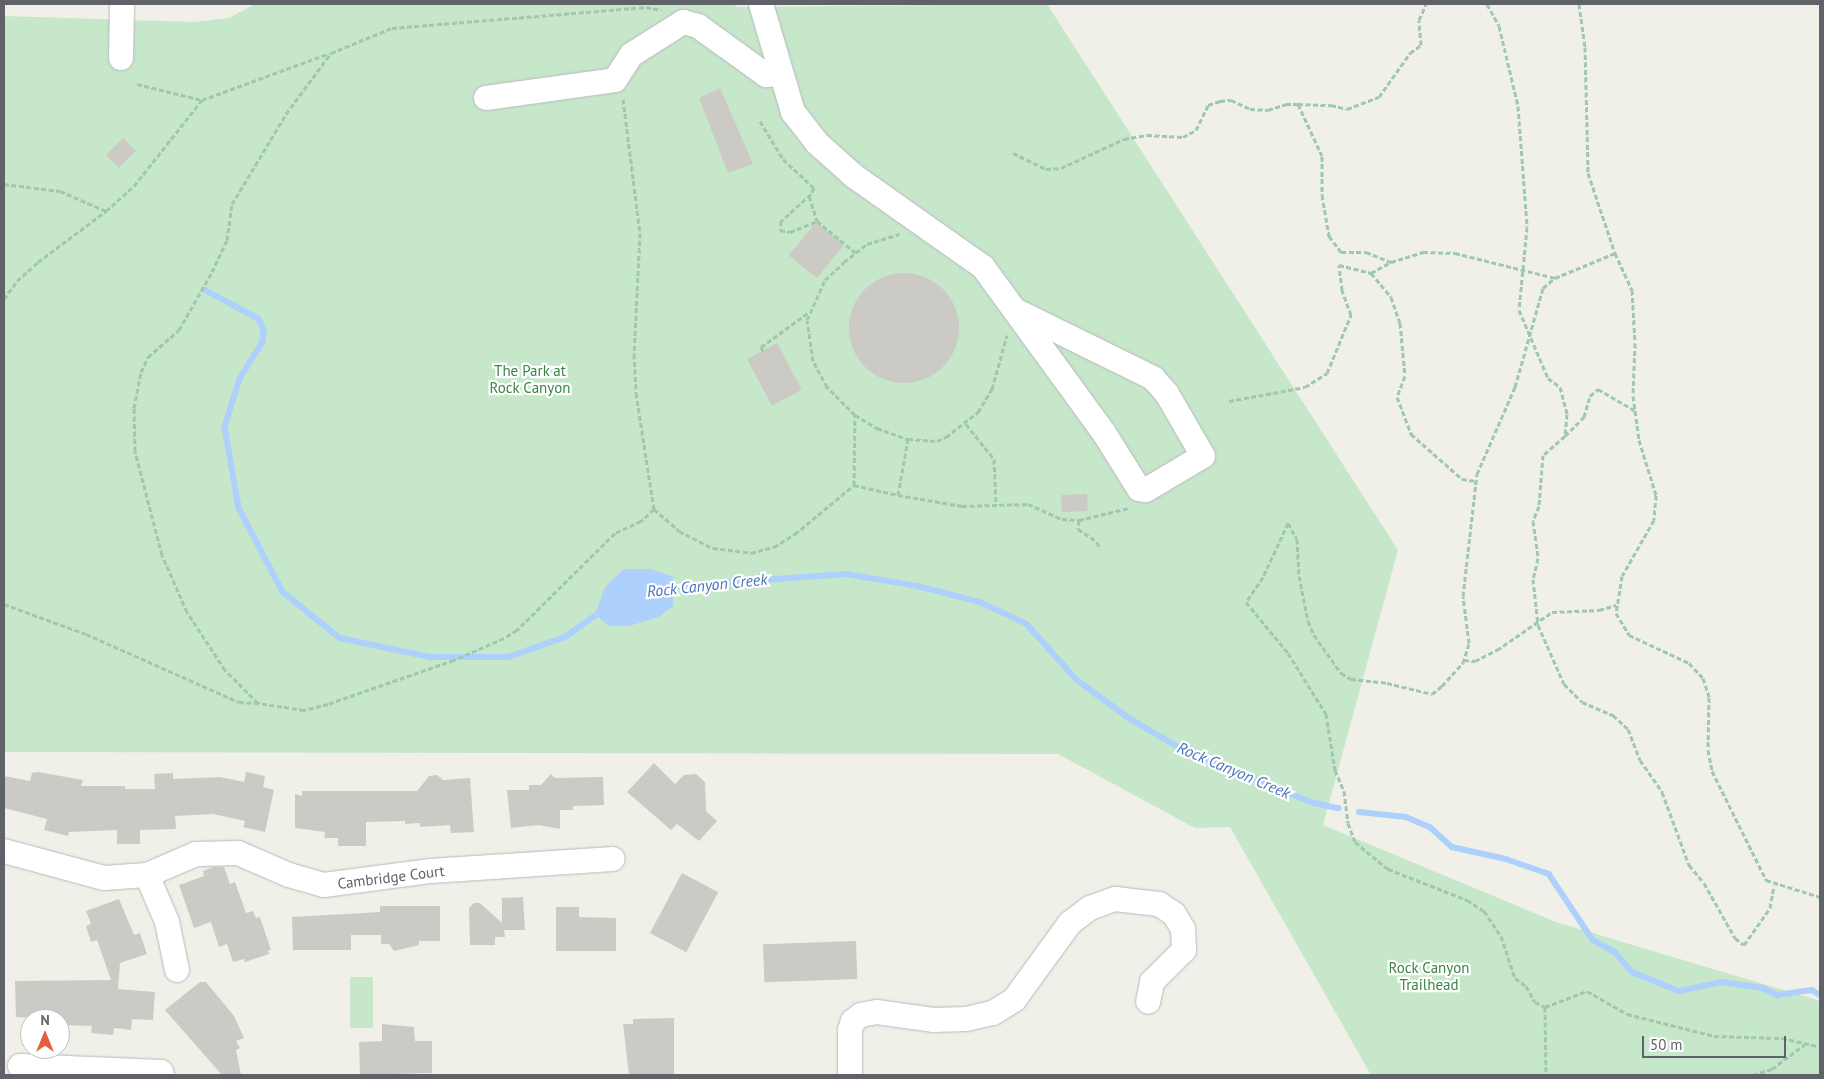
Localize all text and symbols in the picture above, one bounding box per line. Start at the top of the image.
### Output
park label: The Park at Rock Canyon [489,361,571,396]
water label: Rock Canyon Creek [646,569,768,601]
water label: Rock Canyon Creek [1174,737,1294,803]
street label: Cambridge Court [336,862,446,892]
park label: Rock Canyon Trailhead [1388,958,1470,993]
north arrow [20,1009,70,1059]
text: N [40,1011,50,1029]
scale bar [1644,1026,1788,1058]
text: 50 m [1650,1035,1683,1054]

